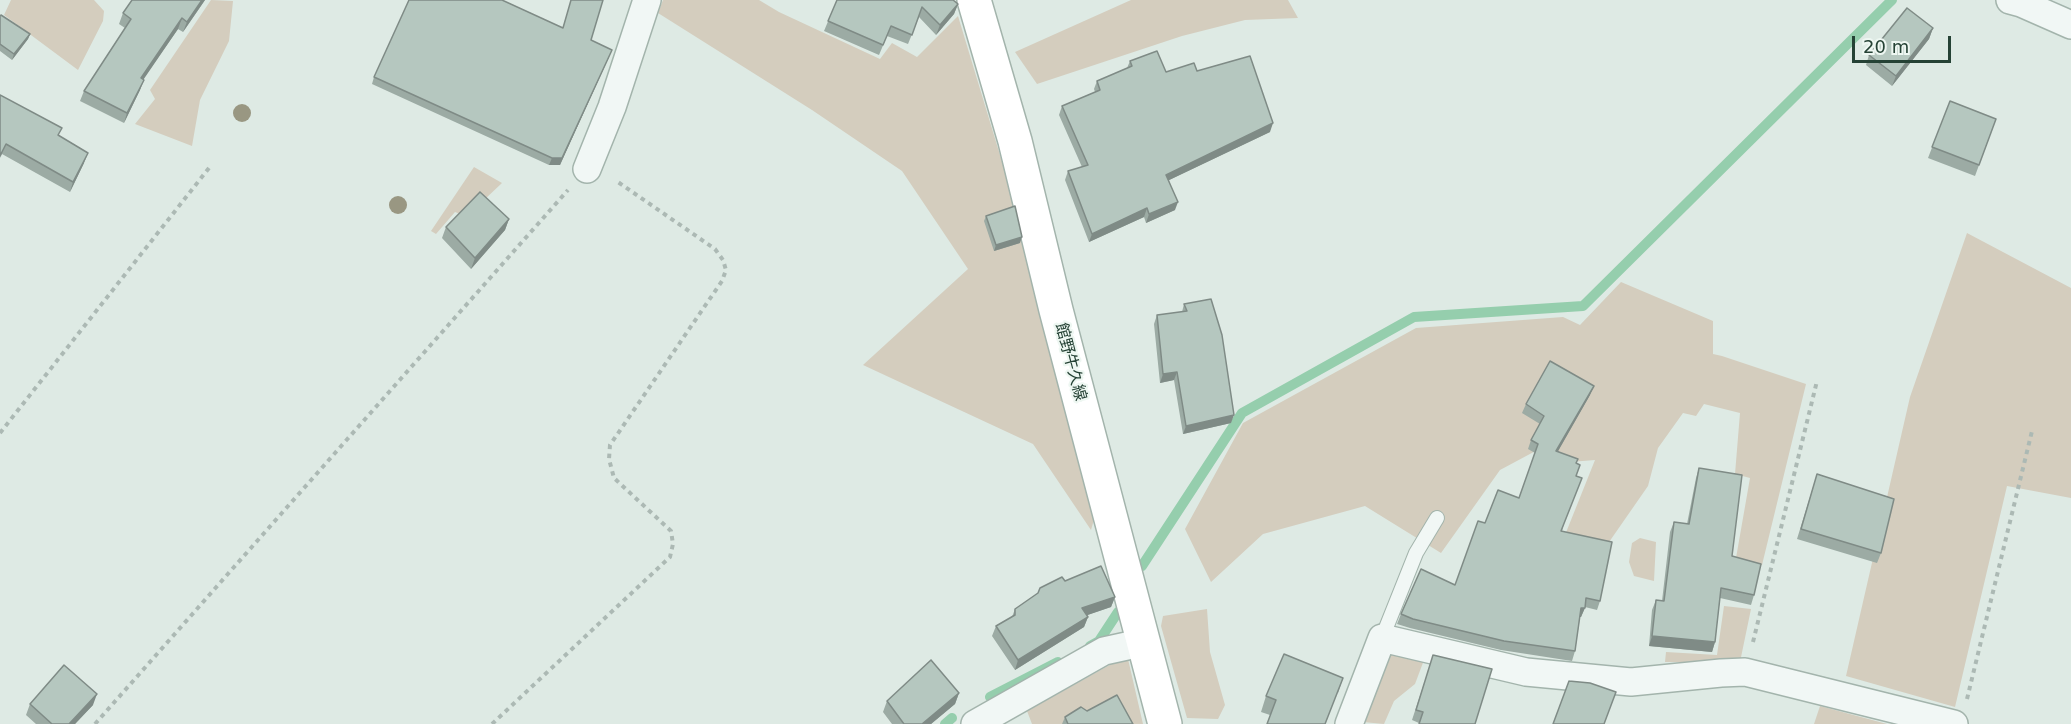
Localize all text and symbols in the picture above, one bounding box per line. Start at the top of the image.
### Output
scale bar [1855,24,1954,62]
text: 20 m [1863,36,1909,57]
street label: 館野牛久線 [1050,321,1090,403]

